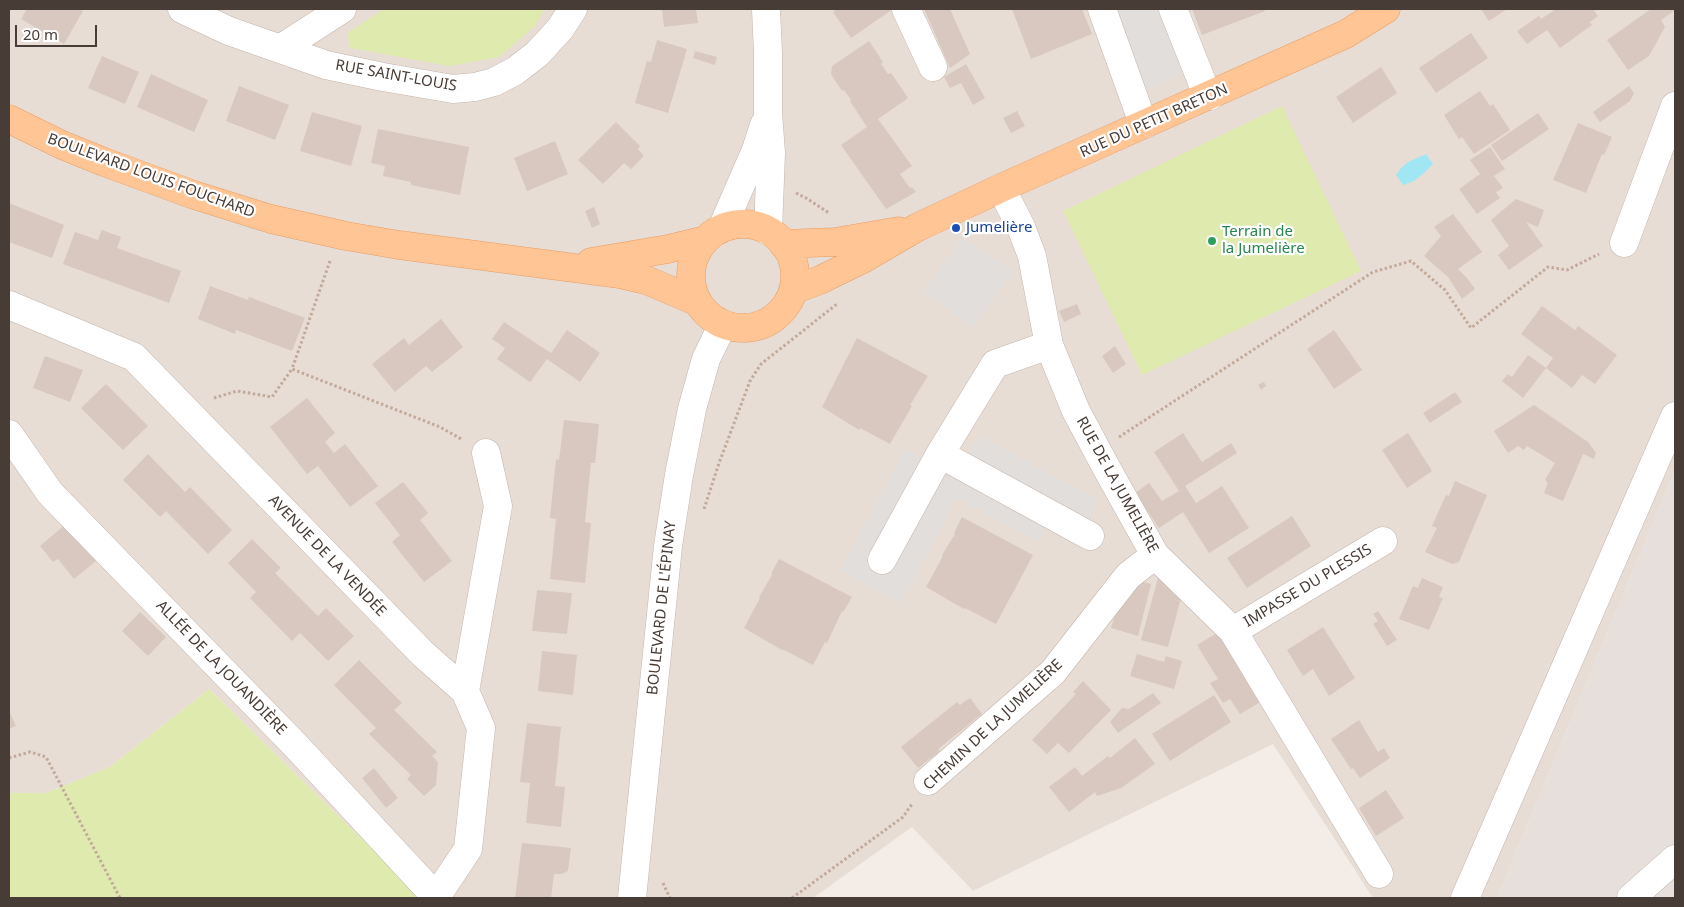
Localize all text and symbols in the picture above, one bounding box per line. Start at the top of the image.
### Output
scale bar [18,15,100,47]
text: 20 m [23,24,58,44]
street label: RUE SAINT-LOUIS [334,56,458,96]
street label: RUE DU PETIT BRETON [1077,80,1231,162]
street label: BOULEVARD LOUIS FOUCHARD [45,130,257,222]
place label: Jumelière [966,219,1032,237]
marker: Jumelière [950,222,962,234]
place label: Terrain de la Jumelière [1222,223,1305,258]
marker: Terrain de la Jumelière [1206,235,1218,247]
street label: RUE DE LA JUMELIÈRE [1072,414,1162,556]
street label: AVENUE DE LA VENDÉE [264,492,390,620]
street label: BOULEVARD DE L'ÉPINAY [644,520,680,696]
street label: IMPASSE DU PLESSIS [1241,541,1375,631]
street label: ALLÉE DE LA JOUANDIÈRE [152,597,290,739]
street label: CHEMIN DE LA JUMELIÈRE [920,656,1066,794]

